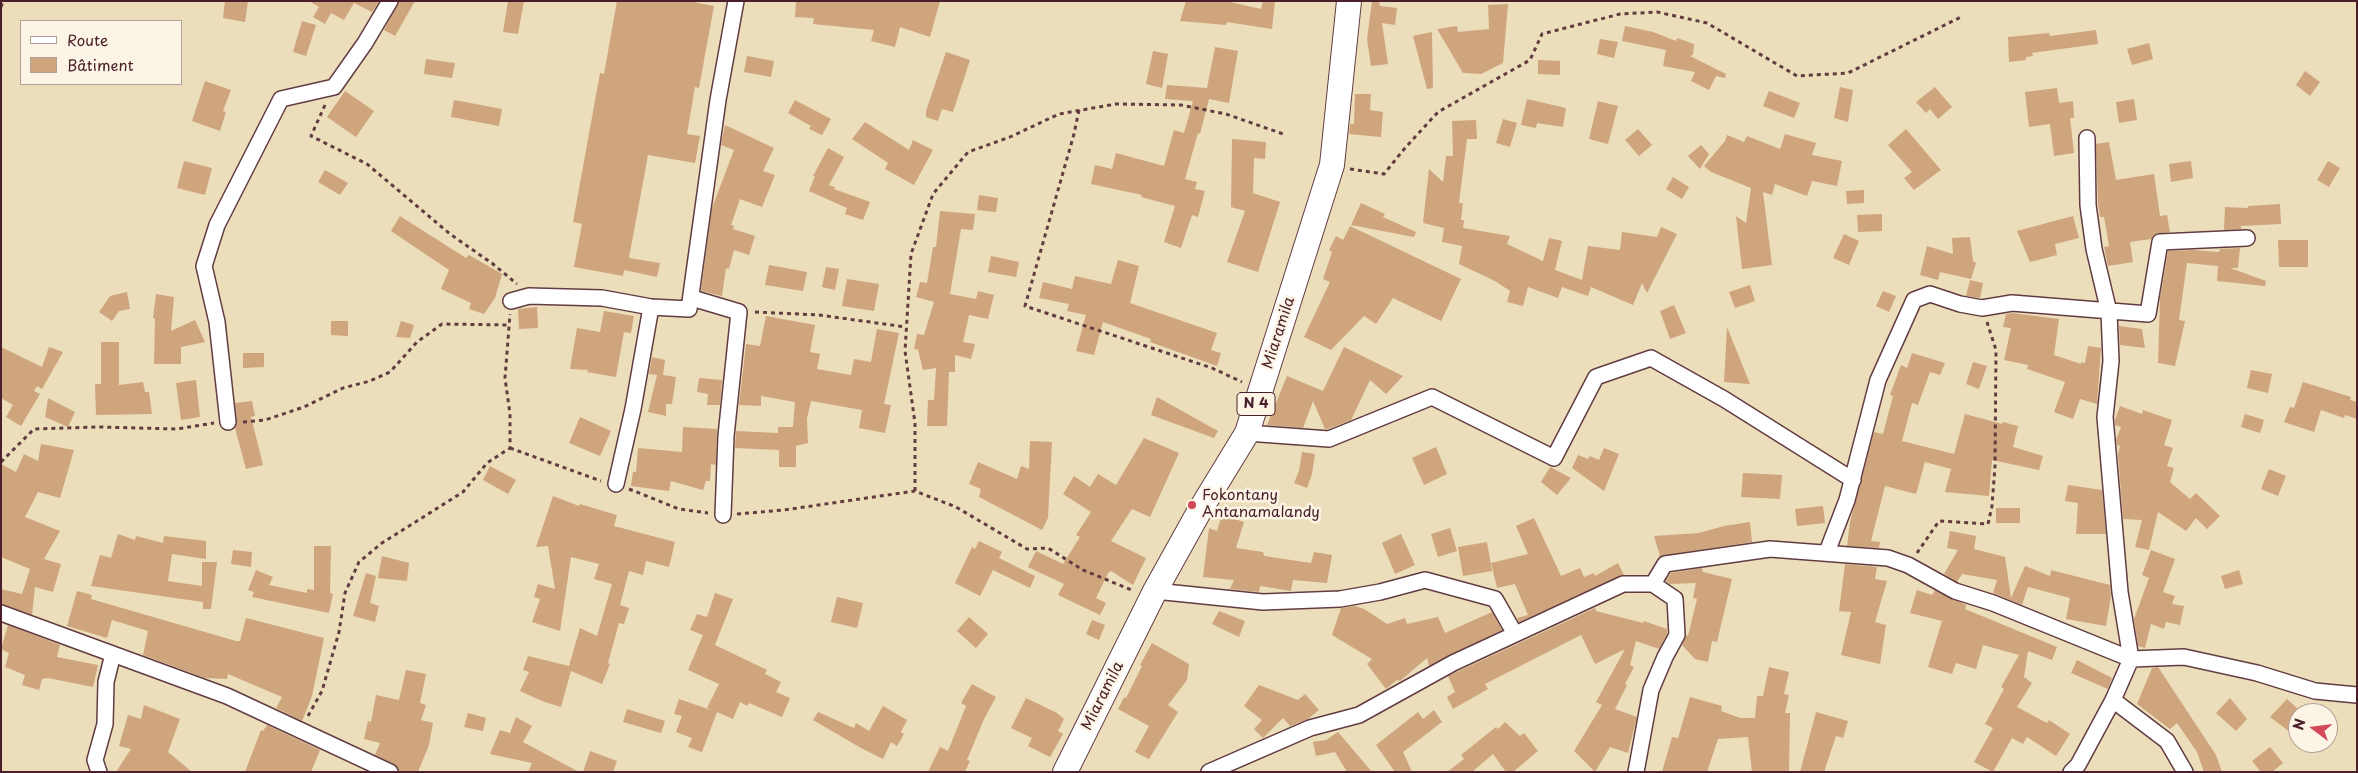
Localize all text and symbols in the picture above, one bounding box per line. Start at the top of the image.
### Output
legend [20,20,182,85]
text: Route [67,28,108,51]
text: Bâtiment [67,53,134,76]
street label: Miaramila [1259,295,1299,371]
road number: N 4 [1237,392,1275,416]
place label: Fokontany Antanamalandy [1202,487,1320,522]
marker: Fokontany Antanamalandy [1186,499,1198,511]
street label: Miaramila [1078,659,1128,733]
north arrow [2288,703,2338,753]
text: N [2287,716,2311,732]

